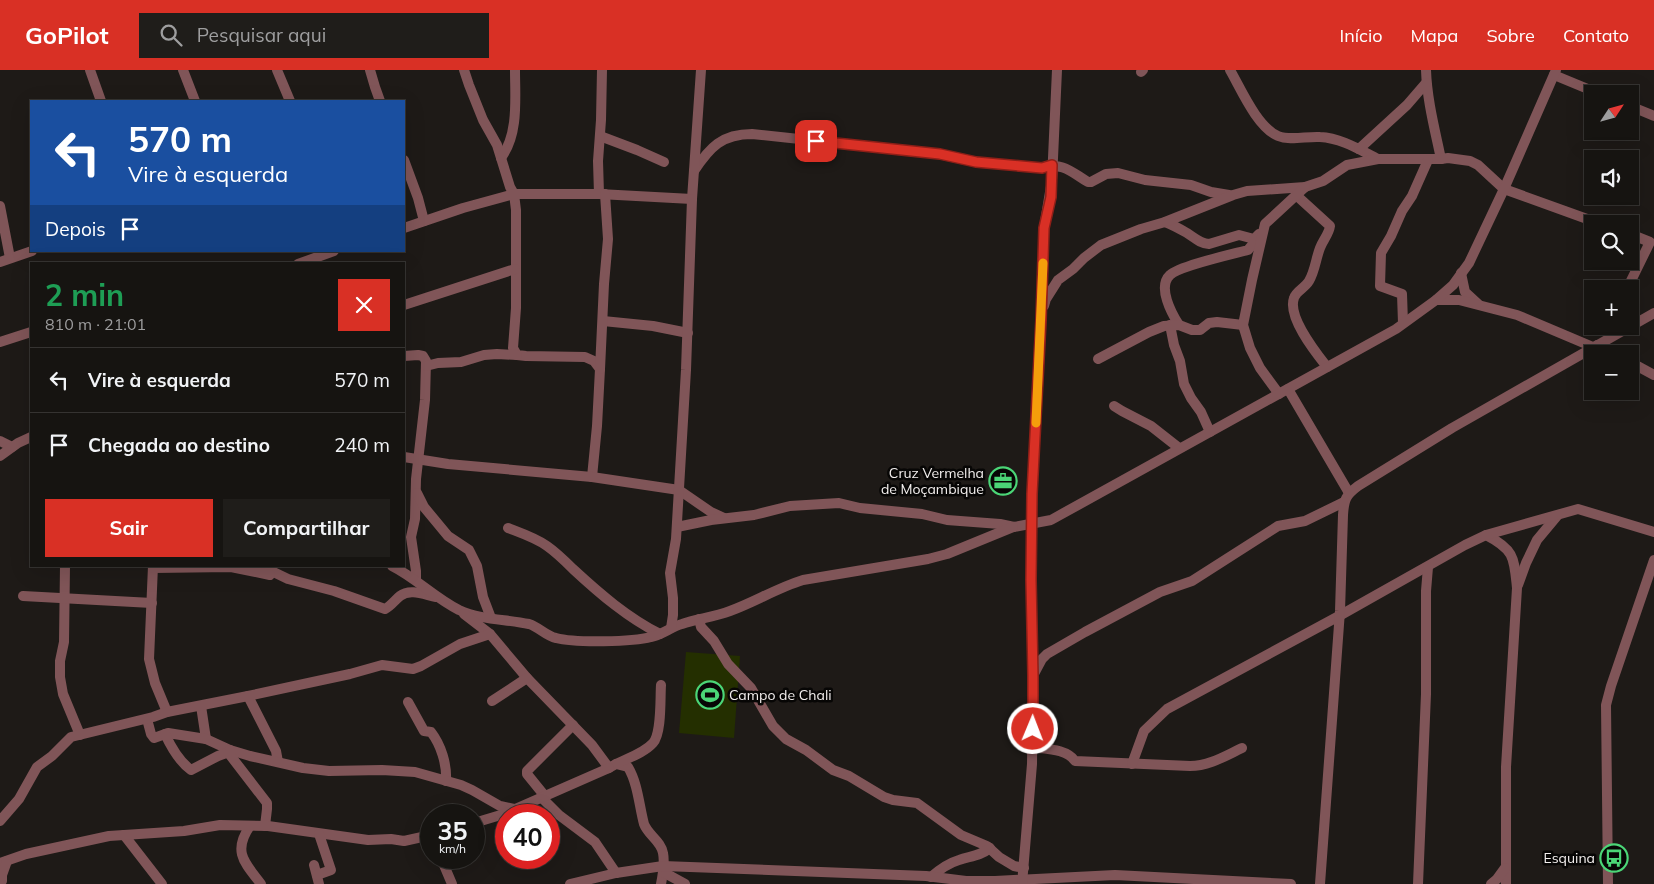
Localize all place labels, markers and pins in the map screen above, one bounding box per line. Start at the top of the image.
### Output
pin [795,120,837,162]
place label: Cruz Vermelha de Moçambique [881,464,984,498]
office icon: Cruz Vermelha de Moçambique [988,466,1018,496]
sports icon: Campo de Chali [695,680,725,710]
place label: Campo de Chali [729,686,832,704]
bus stop icon: Esquina [1599,843,1629,873]
place label: Esquina [1544,849,1595,867]

